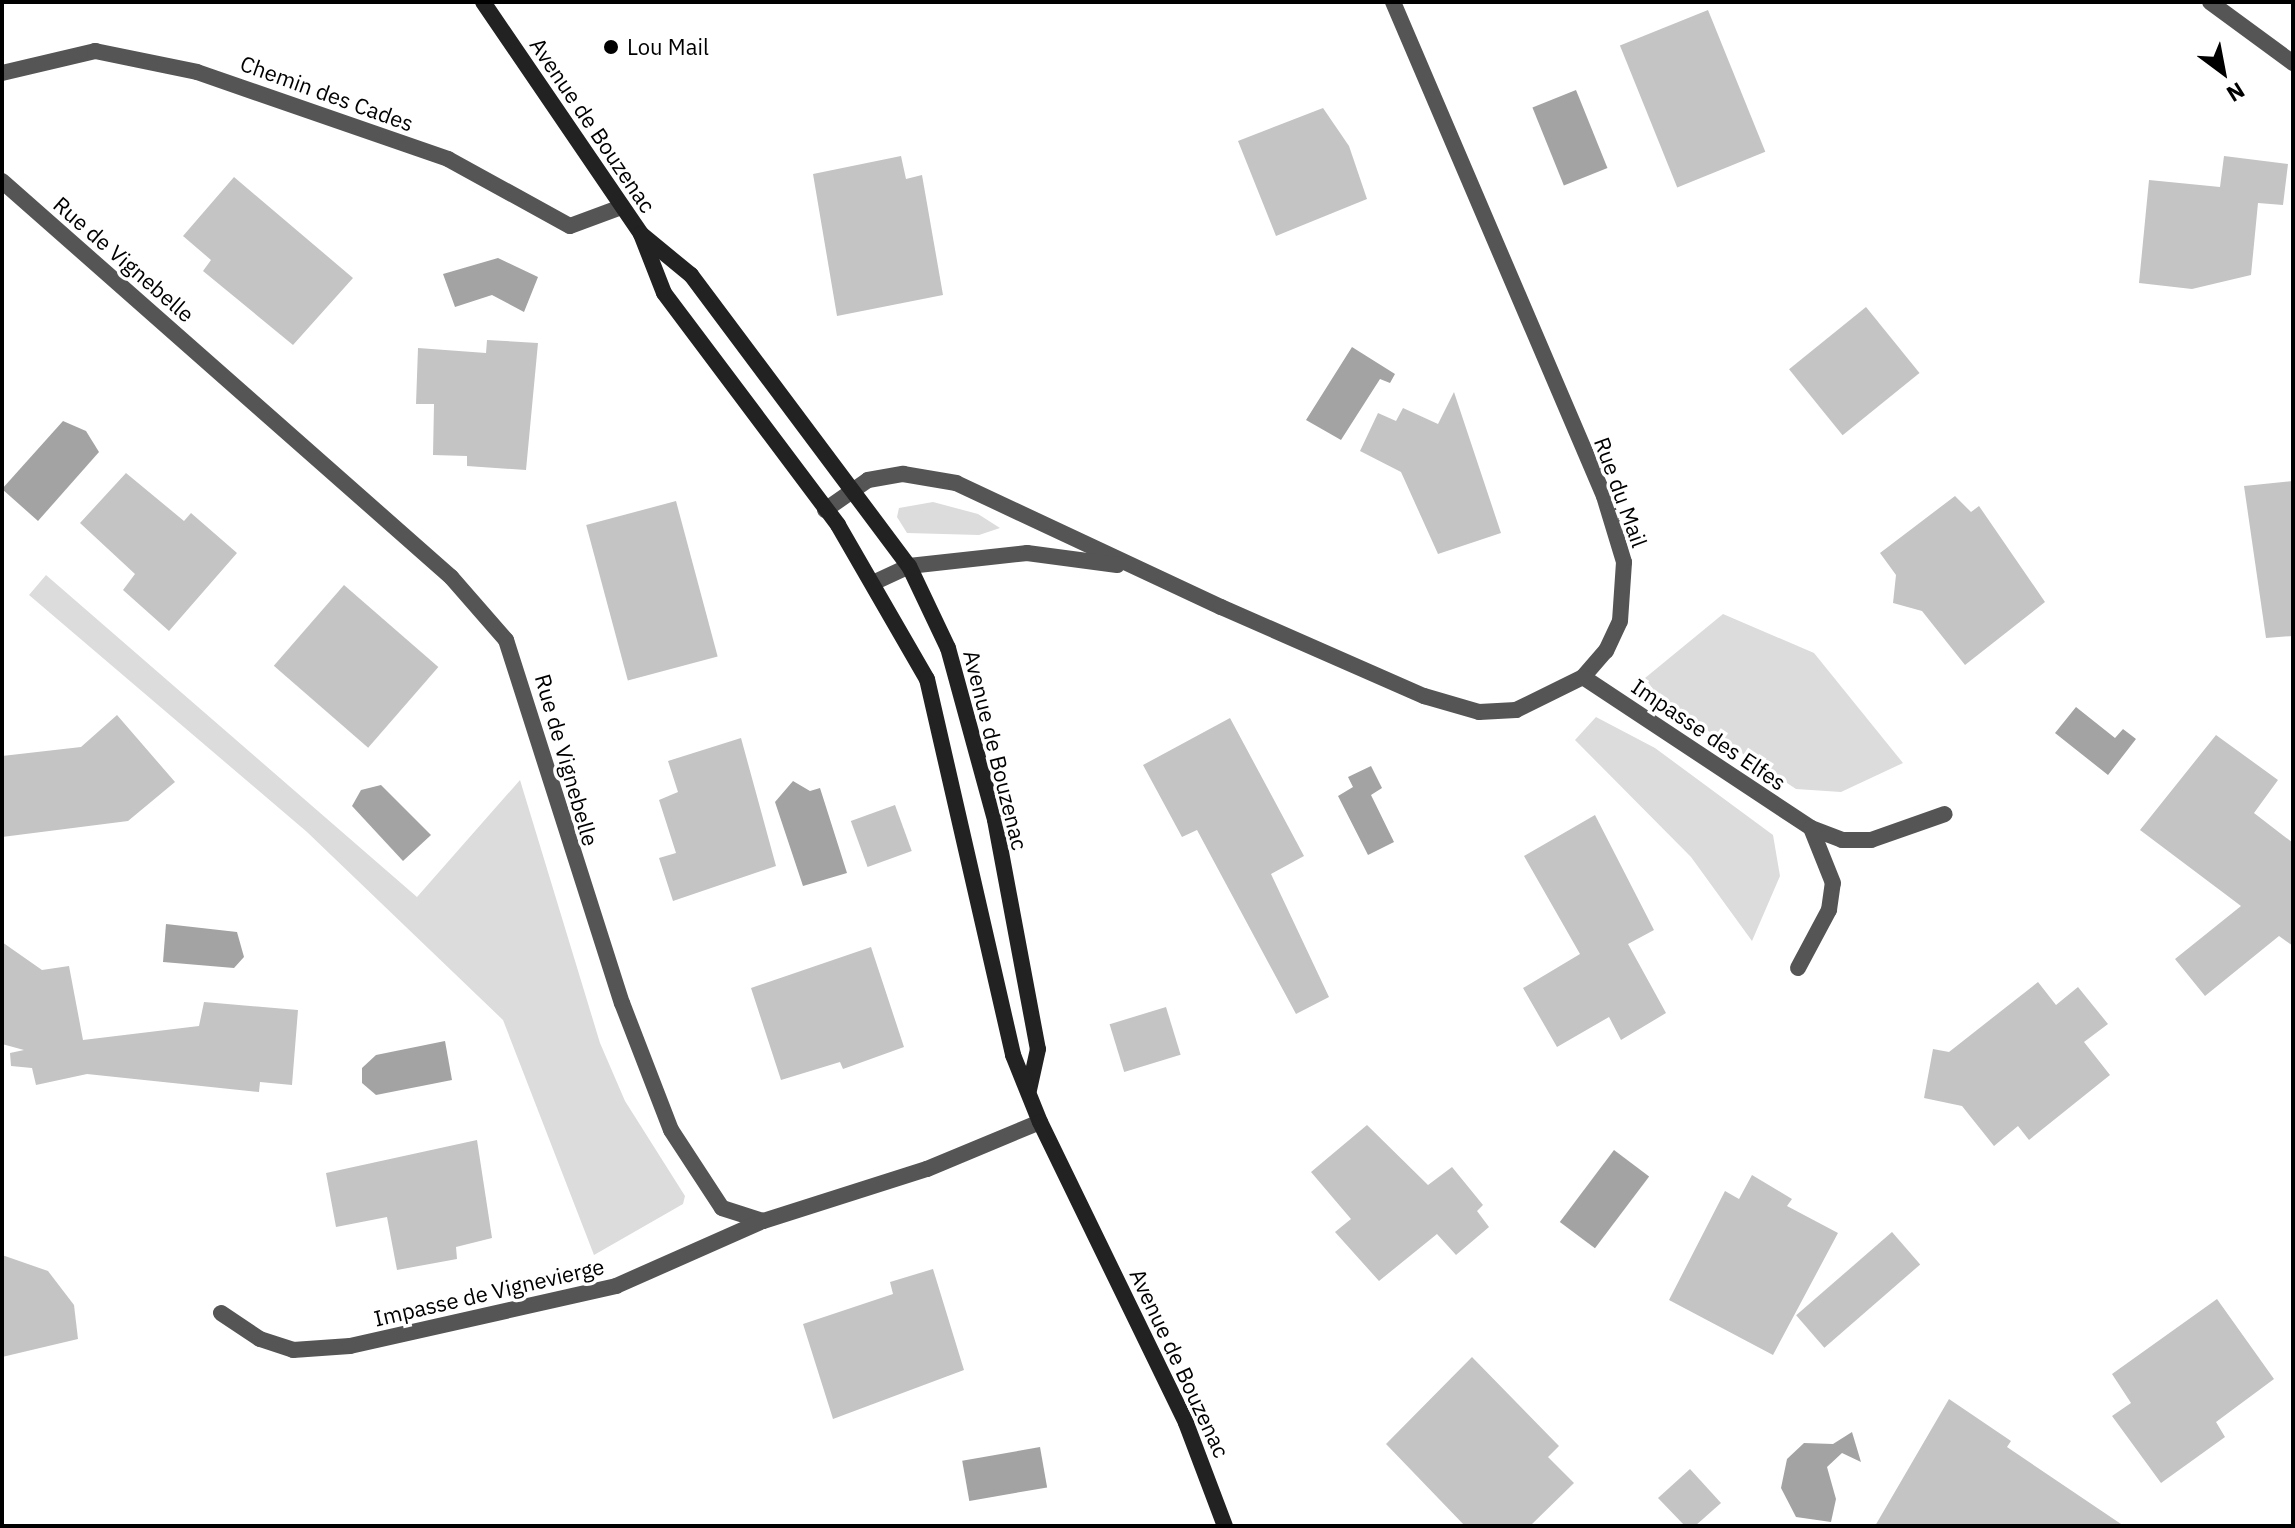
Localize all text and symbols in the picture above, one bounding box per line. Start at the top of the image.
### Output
north arrow [2183,32,2263,112]
street label: Avenue de Bouzenac [525,33,661,217]
place label: Lou Mail [627,34,709,60]
marker: Lou Mail [602,38,620,56]
street label: Chemin des Cades [237,49,417,137]
text: N [2222,76,2250,109]
street label: Rue de Vignebelle [48,191,200,327]
street label: Rue du Mail [1589,433,1653,551]
street label: Avenue de Bouzenac [958,647,1034,853]
street label: Rue de Vignebelle [530,671,604,849]
street label: Impasse des Elfes [1627,673,1791,795]
street label: Impasse de Vignevierge [371,1253,607,1331]
street label: Avenue de Bouzenac [1125,1264,1235,1462]

